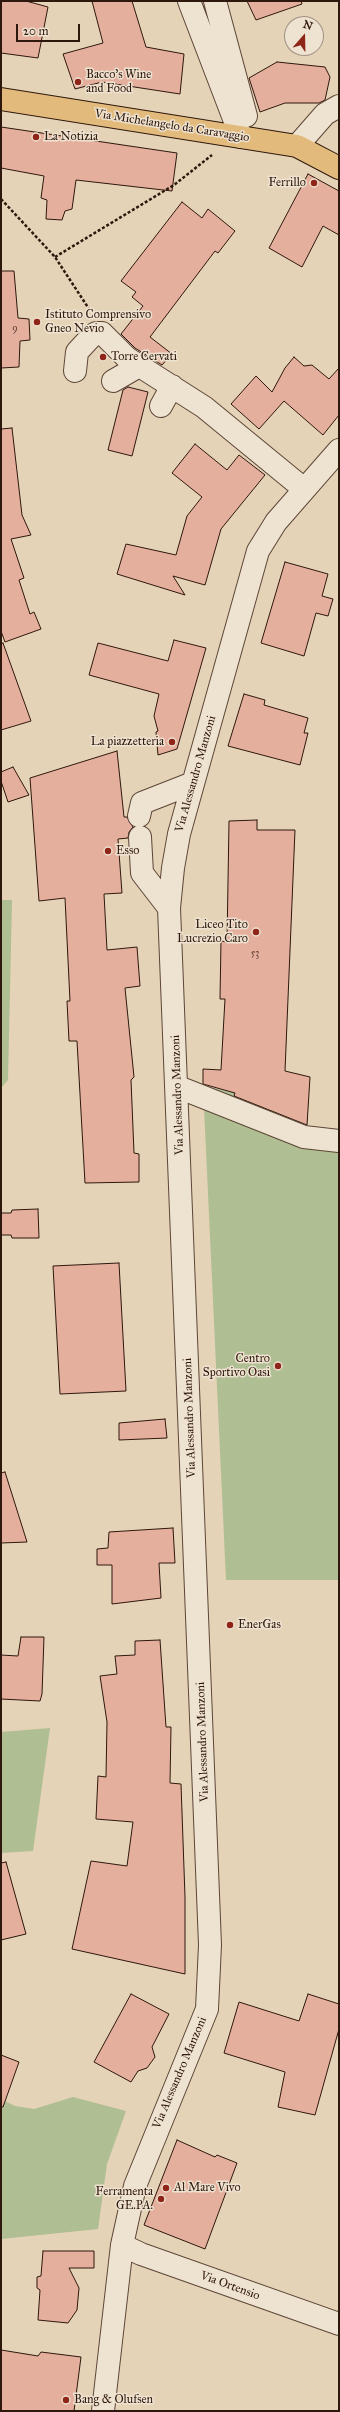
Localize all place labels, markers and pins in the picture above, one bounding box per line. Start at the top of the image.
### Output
place label: Bacco's Wine and Food [86,68,151,96]
marker: Bacco's Wine and Food [73,77,83,87]
place label: La Notizia [44,130,98,144]
marker: La Notizia [31,132,41,142]
place label: Ferrillo [269,176,306,190]
marker: Ferrillo [309,178,319,188]
place label: Istituto Comprensivo Gneo Nevio [45,308,151,336]
marker: Istituto Comprensivo Gneo Nevio [32,317,42,327]
place label: Torre Cervati [111,350,177,364]
marker: Torre Cervati [98,352,108,362]
place label: La piazzetteria [91,735,164,749]
marker: La piazzetteria [167,737,177,747]
place label: Esso [116,844,139,858]
marker: Esso [103,846,113,856]
place label: Liceo Tito Lucrezio Caro [177,918,248,946]
marker: Liceo Tito Lucrezio Caro [251,927,261,937]
place label: Centro Sportivo Oasi [203,1352,270,1380]
marker: Centro Sportivo Oasi [273,1361,283,1371]
place label: EnerGas [238,1618,281,1632]
marker: EnerGas [225,1620,235,1630]
place label: Al Mare Vivo [174,2181,241,2195]
marker: Al Mare Vivo [161,2183,171,2193]
place label: Ferramenta GE.PA. [96,2185,153,2213]
marker: Ferramenta GE.PA. [156,2194,166,2204]
place label: Bang & Olufsen [74,2393,153,2407]
marker: Bang & Olufsen [61,2395,71,2405]

